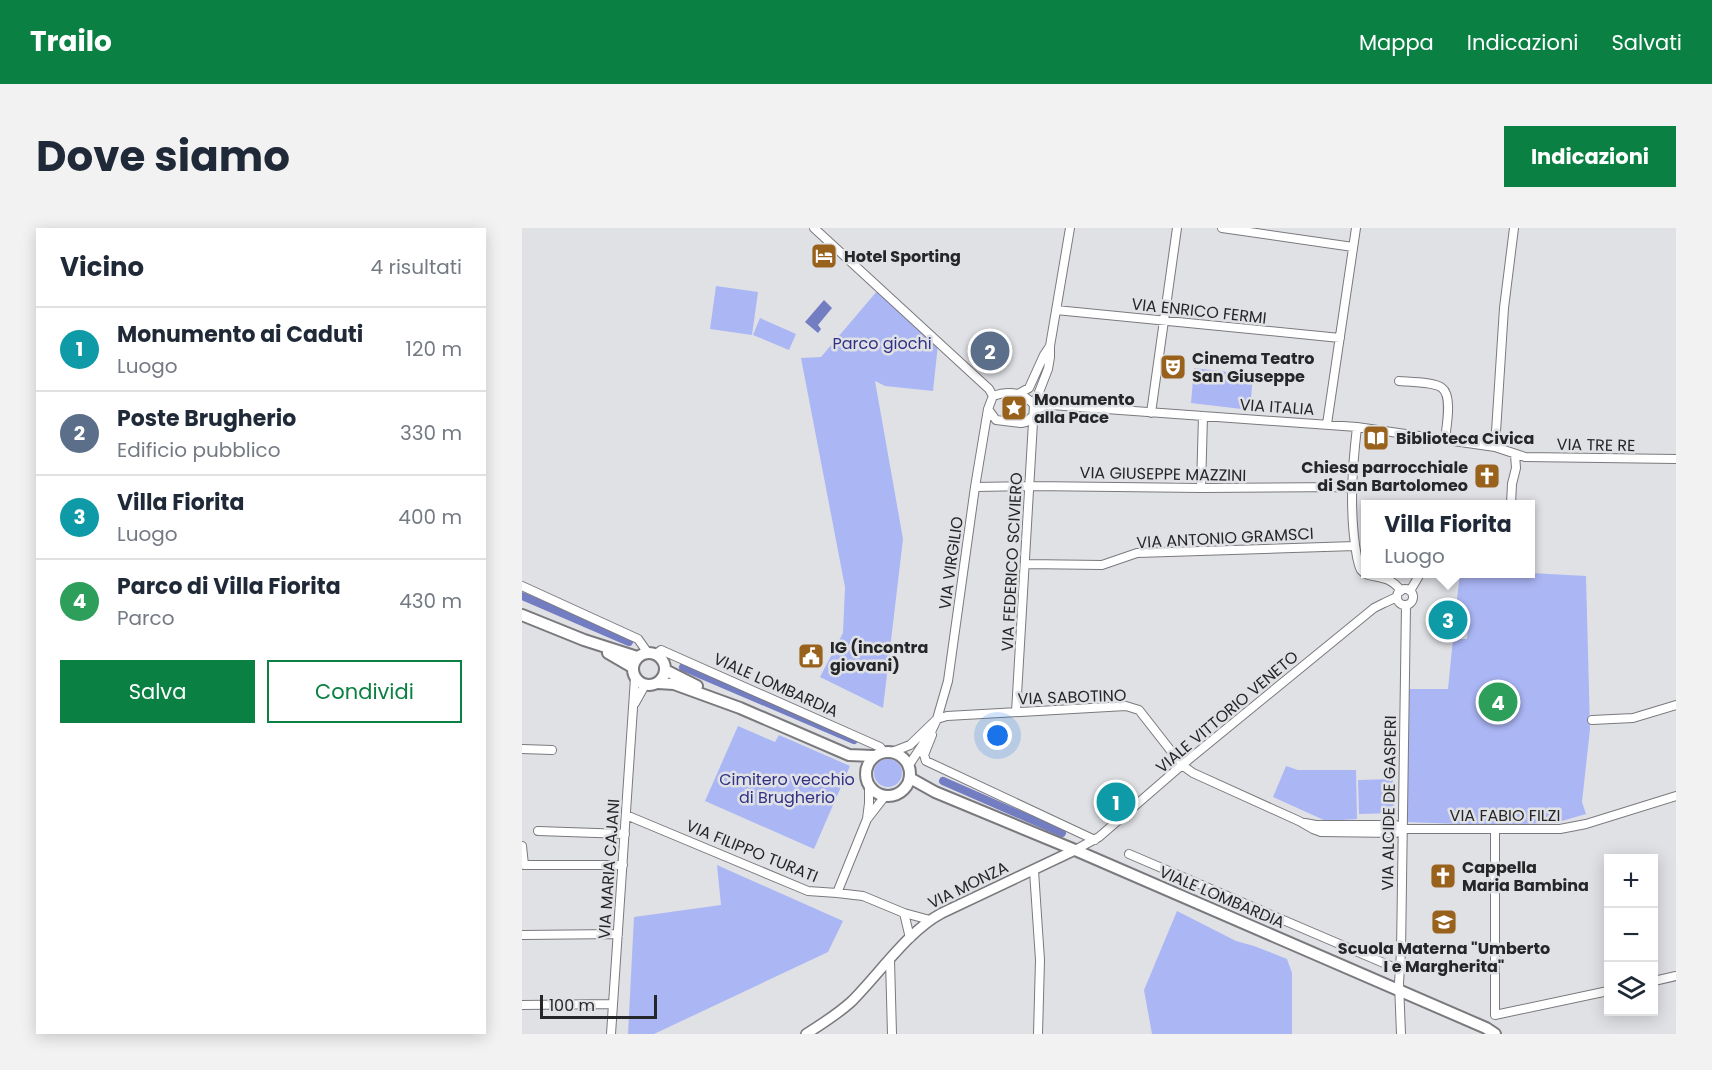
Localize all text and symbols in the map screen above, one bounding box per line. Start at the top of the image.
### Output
text: Trailo [30,22,112,61]
text: Mappa [1359,28,1434,57]
text: Indicazioni [1467,28,1579,57]
text: Salvati [1612,28,1682,57]
button: Indicazioni [1504,126,1676,187]
text: Dove siamo [36,127,290,186]
hotel icon: Hotel Sporting [809,241,839,271]
place label: Hotel Sporting [844,245,961,268]
text: Vicino [60,249,144,285]
text: 4 risultati [371,253,462,281]
street label: VIA ENRICO FERMI [1130,292,1268,330]
text: Monumento ai Caduti [117,319,363,350]
pin: 2 [970,328,1010,374]
park label: Parco giochi [832,332,932,355]
text: 1 [76,335,83,363]
text: 120 m [406,335,462,363]
place label: Cinema Teatro San Giuseppe [1192,347,1314,388]
text: Luogo [117,352,178,380]
theatre icon: Cinema Teatro San Giuseppe [1158,352,1188,382]
place label: Monumento alla Pace [1034,388,1135,429]
place icon: Monumento alla Pace [999,393,1029,423]
street label: VIA ITALIA [1239,393,1315,421]
text: Poste Brugherio [117,403,296,434]
text: 2 [74,419,85,447]
text: 330 m [400,419,462,447]
library icon: Biblioteca Civica [1361,423,1391,453]
place label: Biblioteca Civica [1396,427,1534,450]
street label: VIA TRE RE [1557,433,1635,457]
text: Edificio pubblico [117,436,281,464]
place label: Chiesa parrocchiale di San Bartolomeo [1301,456,1468,497]
street label: VIA GIUSEPPE MAZZINI [1080,461,1246,487]
church icon: Chiesa parrocchiale di San Bartolomeo [1472,461,1502,491]
street label: VIA FEDERICO SCIVIERO [996,472,1028,652]
text: Villa Fiorita [117,487,244,518]
popup [1361,500,1535,578]
text: 3 [73,503,86,531]
text: 400 m [398,503,462,531]
text: Villa Fiorita [1384,509,1512,540]
street label: VIA VIRGILIO [933,515,969,611]
text: Luogo [117,520,178,548]
street label: VIA ANTONIO GRAMSCI [1136,522,1314,554]
text: Luogo [1384,542,1445,570]
text: Parco di Villa Fiorita [117,571,341,602]
text: 4 [73,587,86,615]
text: 430 m [399,587,462,615]
pin: 3 [1428,598,1468,642]
text: Parco [117,604,175,632]
place label: IG (incontra giovani) [830,636,928,677]
public building icon: IG (incontra giovani) [796,641,826,671]
street label: VIALE VITTORIO VENETO [1151,645,1303,779]
street label: VIALE LOMBARDIA [710,647,842,723]
button: Salva [60,660,255,723]
button: Condividi [267,660,462,723]
pin: 4 [1478,680,1518,724]
street label: VIA SABOTINO [1017,684,1127,710]
street label: VIA ALCIDE DE GASPERI [1376,715,1402,891]
your location [983,721,1012,750]
park label: Cimitero vecchio di Brugherio [719,768,855,809]
pin: 1 [1096,780,1136,824]
street label: VIA MARIA CAJANI [593,798,625,940]
street label: VIA FABIO FILZI [1450,804,1560,827]
street label: VIA FILIPPO TURATI [683,814,821,888]
map controls [1604,854,1658,1016]
button: + [1604,854,1658,908]
street label: VIA MONZA [924,856,1012,914]
place label: Cappella Maria Bambina [1462,856,1589,897]
street label: VIALE LOMBARDIA [1156,860,1289,934]
church icon: Cappella Maria Bambina [1428,861,1458,891]
school or university icon: Scuola Materna "Umberto I e Margherita" [1429,907,1459,937]
button: − [1604,908,1658,962]
place label: Scuola Materna "Umberto I e Margherita" [1338,937,1550,978]
button: layers [1604,962,1658,1016]
scale bar [540,992,657,1020]
text: 100 m [549,994,595,1017]

